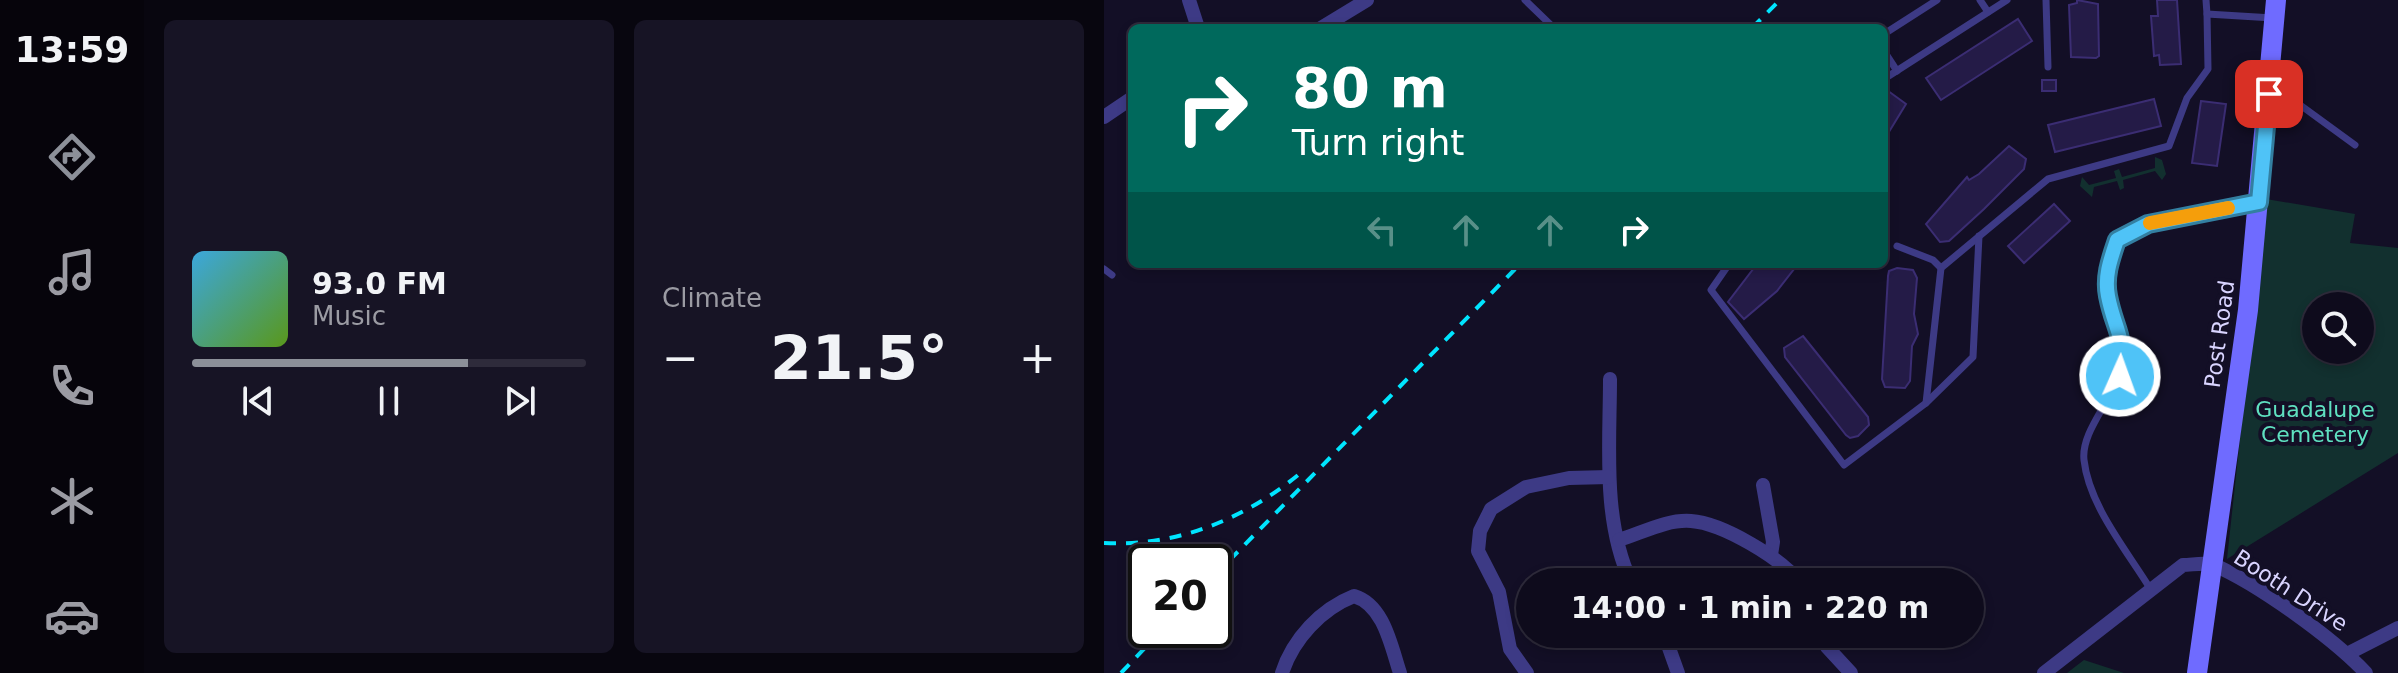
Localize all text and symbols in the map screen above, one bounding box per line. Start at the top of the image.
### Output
text: 13:59 [15,29,129,70]
text: 80 m [1292,55,1448,120]
icon: right [1160,56,1264,160]
pin [2235,60,2303,128]
icon: arrive [2247,72,2291,116]
text: Turn right [1292,122,1464,163]
icon: directions [44,129,100,185]
icon: left [1360,208,1404,252]
icon: ahead [1444,208,1488,252]
icon: ahead [1528,208,1572,252]
icon: right [1612,208,1656,252]
icon: music [44,244,100,300]
text: 93.0 FM [312,266,447,301]
street label: Post Road [2200,279,2239,389]
text: Climate [662,283,762,313]
map controls [2302,292,2374,364]
button: search [2302,292,2374,364]
text: Music [312,301,386,331]
text: 21.5° [770,323,948,393]
text: − [662,332,699,383]
text: + [1019,332,1056,383]
position arrow [2078,334,2162,418]
icon: phone [44,358,100,414]
icon: previous [236,379,280,423]
icon: pause [367,379,411,423]
icon: next [498,379,542,423]
park label: Guadalupe Cemetery [2255,397,2375,447]
icon: climate [44,473,100,529]
speed limit sign: 20 [1128,544,1232,648]
street label: Booth Drive [2229,544,2352,636]
icon: car [44,588,100,644]
text: 14:00 · 1 min · 220 m [1571,590,1929,625]

